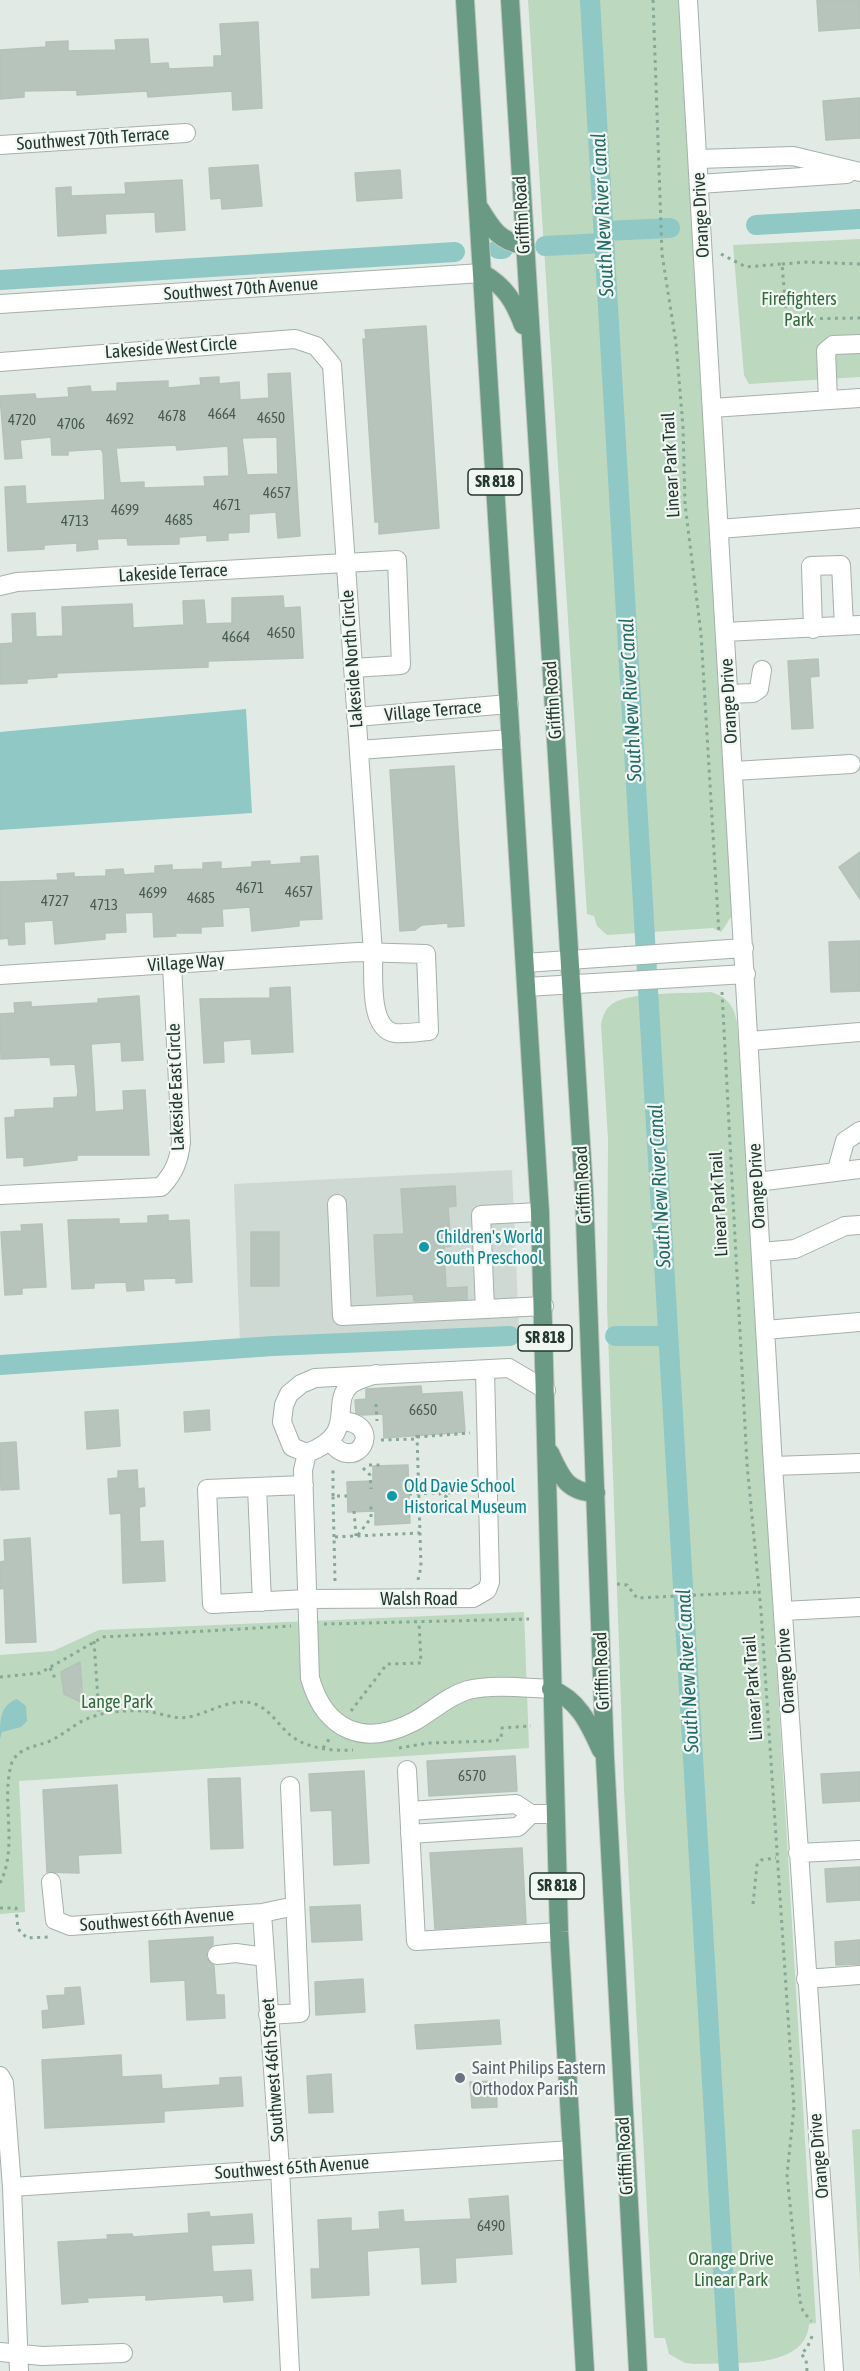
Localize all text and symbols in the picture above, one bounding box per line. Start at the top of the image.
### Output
street label: Southwest 70th Terrace [16,123,170,155]
water label: South New River Canal [587,132,619,298]
street label: Orange Drive [688,172,714,258]
street label: Griffin Road [509,175,535,255]
street label: Southwest 70th Avenue [163,273,319,305]
park label: Firefighters Park [761,288,837,330]
street label: Lakeside West Circle [104,333,238,363]
house number: 4664 [208,405,236,423]
house number: 4678 [158,407,186,425]
house number: 4650 [257,409,285,427]
house number: 4692 [106,410,134,428]
house number: 4720 [8,411,36,429]
street label: Linear Park Trail [657,412,685,518]
house number: 4706 [57,415,85,433]
road number: SR 818 [468,469,522,495]
house number: 4657 [263,484,291,502]
house number: 4671 [213,496,241,514]
house number: 4699 [111,501,139,519]
house number: 4685 [165,511,193,529]
house number: 4713 [61,512,89,530]
street label: Lakeside Terrace [118,559,228,587]
street label: Lakeside North Circle [336,589,368,729]
water label: South New River Canal [615,617,647,783]
house number: 4650 [267,624,295,642]
house number: 4664 [222,628,250,646]
street label: Orange Drive [716,658,742,744]
street label: Griffin Road [539,660,567,740]
street label: Village Terrace [384,696,482,726]
house number: 4671 [236,879,264,897]
house number: 4657 [285,883,313,901]
house number: 4699 [139,884,167,902]
house number: 4685 [187,889,215,907]
house number: 4727 [41,892,69,910]
house number: 4713 [90,896,118,914]
street label: Village Way [147,950,225,976]
street label: Lakeside East Circle [163,1023,189,1151]
water label: South New River Canal [644,1103,676,1269]
street label: Orange Drive [744,1143,770,1229]
street label: Griffin Road [570,1145,596,1225]
street label: Linear Park Trail [705,1151,733,1257]
place label: Children's World South Preschool [436,1226,543,1268]
marker: Children's World South Preschool [417,1240,431,1254]
road number: SR 818 [518,1325,572,1351]
house number: 6650 [409,1401,437,1419]
place label: Old Davie School Historical Museum [404,1475,527,1518]
marker: Old Davie School Historical Museum [385,1489,399,1503]
street label: Walsh Road [380,1588,458,1610]
water label: South New River Canal [672,1588,704,1754]
street label: Orange Drive [772,1628,800,1714]
street label: Griffin Road [590,1631,614,1711]
street label: Linear Park Trail [739,1635,767,1741]
park label: Lange Park [81,1691,153,1713]
house number: 6570 [458,1767,486,1785]
road number: SR 818 [530,1873,584,1899]
street label: Southwest 66th Avenue [79,1904,235,1936]
street label: Southwest 46th Street [257,1997,289,2143]
place label: Saint Philips Eastern Orthodox Parish [472,2057,606,2100]
marker: Saint Philips Eastern Orthodox Parish [453,2071,467,2085]
street label: Orange Drive [805,2112,833,2200]
street label: Griffin Road [612,2116,638,2196]
street label: Southwest 65th Avenue [214,2152,370,2184]
house number: 6490 [477,2217,505,2235]
park label: Orange Drive Linear Park [688,2248,774,2290]

